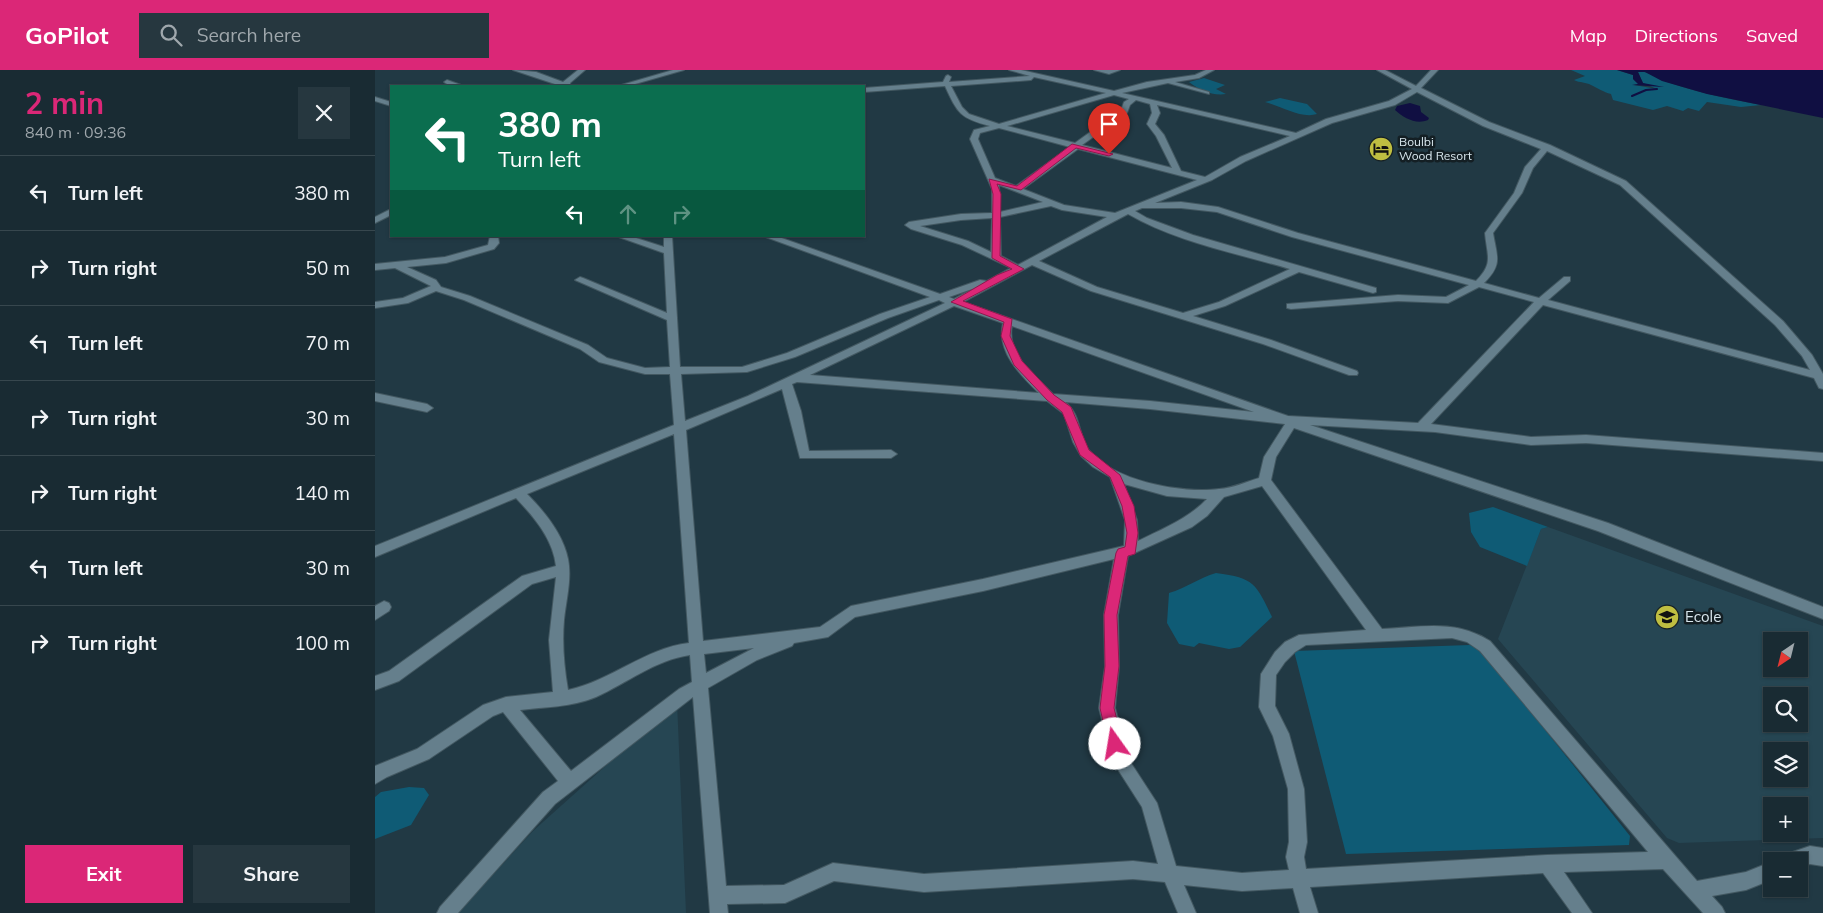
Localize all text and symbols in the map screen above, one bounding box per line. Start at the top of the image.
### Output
search box [139,13,489,58]
text: GoPilot [25,20,109,50]
icon: search [157,21,185,49]
text: Search here [197,23,301,47]
text: Map [1570,24,1607,47]
text: Directions [1635,24,1718,47]
text: Saved [1746,24,1798,47]
text: 2 min [25,84,104,122]
button: close [298,87,350,139]
text: 380 m [498,102,602,146]
pin [1088,103,1130,154]
icon: left [415,105,480,170]
icon: arrive [1095,110,1123,138]
text: 840 m · 09:36 [25,122,126,142]
place label: Boulbi Wood Resort [1399,134,1472,163]
hotel icon: Boulbi Wood Resort [1368,136,1394,162]
text: Turn left [498,145,581,173]
icon: left [25,179,53,207]
text: Turn left [68,181,143,205]
text: 380 m [294,181,350,205]
icon: left [561,200,589,228]
icon: ahead [614,200,642,228]
icon: right [667,200,695,228]
icon: right [25,254,53,282]
text: Turn right [68,256,157,280]
text: 50 m [306,256,350,280]
icon: left [25,329,53,357]
text: Turn left [68,331,143,355]
text: 70 m [306,331,350,355]
icon: right [25,404,53,432]
text: Turn right [68,406,157,430]
text: 30 m [306,406,350,430]
icon: right [25,479,53,507]
text: Turn right [68,481,157,505]
text: 140 m [294,481,350,505]
icon: left [25,554,53,582]
text: Turn left [68,556,143,580]
text: 30 m [306,556,350,580]
school or university icon: Ecole [1654,604,1680,630]
place label: Ecole [1685,607,1721,626]
icon: right [25,629,53,657]
text: Turn right [68,631,157,655]
text: 100 m [294,631,350,655]
north arrow [1763,632,1807,678]
map controls [1763,632,1808,897]
button: search [1763,687,1808,732]
position arrow [1088,717,1140,769]
button: layers [1763,742,1808,787]
button: + [1763,797,1808,842]
button: Exit [25,845,183,903]
button: Share [193,845,350,903]
button: − [1763,852,1808,897]

